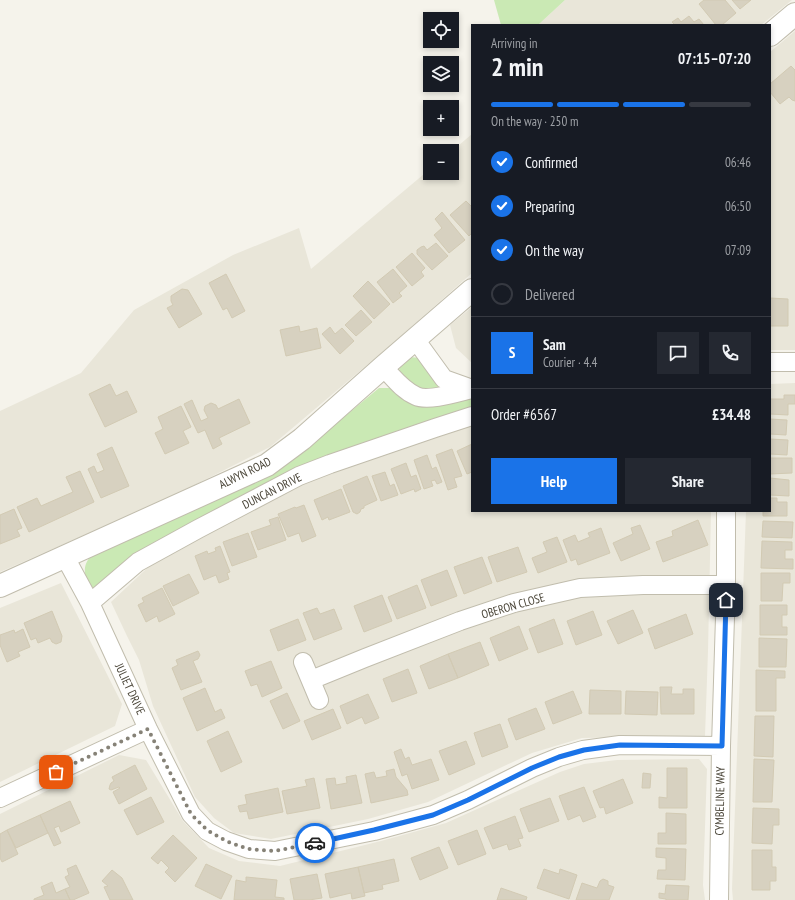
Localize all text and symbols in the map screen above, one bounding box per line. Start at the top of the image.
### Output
map controls [423,12,459,180]
button: locate [423,12,459,48]
text: Arriving in [491,35,538,52]
text: 07:15–07:20 [678,49,751,68]
text: 2 min [491,50,544,83]
button: layers [423,56,459,92]
button: + [423,100,459,136]
text: On the way · 250 m [491,113,578,130]
button: − [423,144,459,180]
icon: check [491,151,513,173]
text: Confirmed [525,153,578,172]
text: 06:46 [725,154,751,171]
icon: check [491,195,513,217]
text: Preparing [525,197,575,216]
text: 06:50 [725,198,751,215]
icon: check [491,239,513,261]
text: On the way [525,241,584,260]
text: 07:09 [725,242,751,259]
text: Delivered [525,285,575,304]
button: chat [657,332,699,374]
button: phone [709,332,751,374]
text: Sam [543,335,566,354]
text: S [509,343,515,362]
text: Courier · 4.4 [543,354,597,371]
text: Order #6567 [491,405,557,424]
text: £34.48 [712,405,751,424]
street label: ALWYN ROAD [216,454,273,492]
button: Help [491,458,617,504]
button: Share [625,458,751,504]
street label: DUNCAN DRIVE [240,469,304,512]
pin [709,583,743,617]
street label: OBERON CLOSE [480,589,546,622]
icon: home [715,589,737,611]
street label: JULIET DRIVE [112,660,149,717]
pin [39,755,73,789]
icon: bag [45,761,67,783]
street label: CYMBELINE WAY [711,766,728,836]
courier [295,823,335,863]
icon: car [304,832,326,854]

